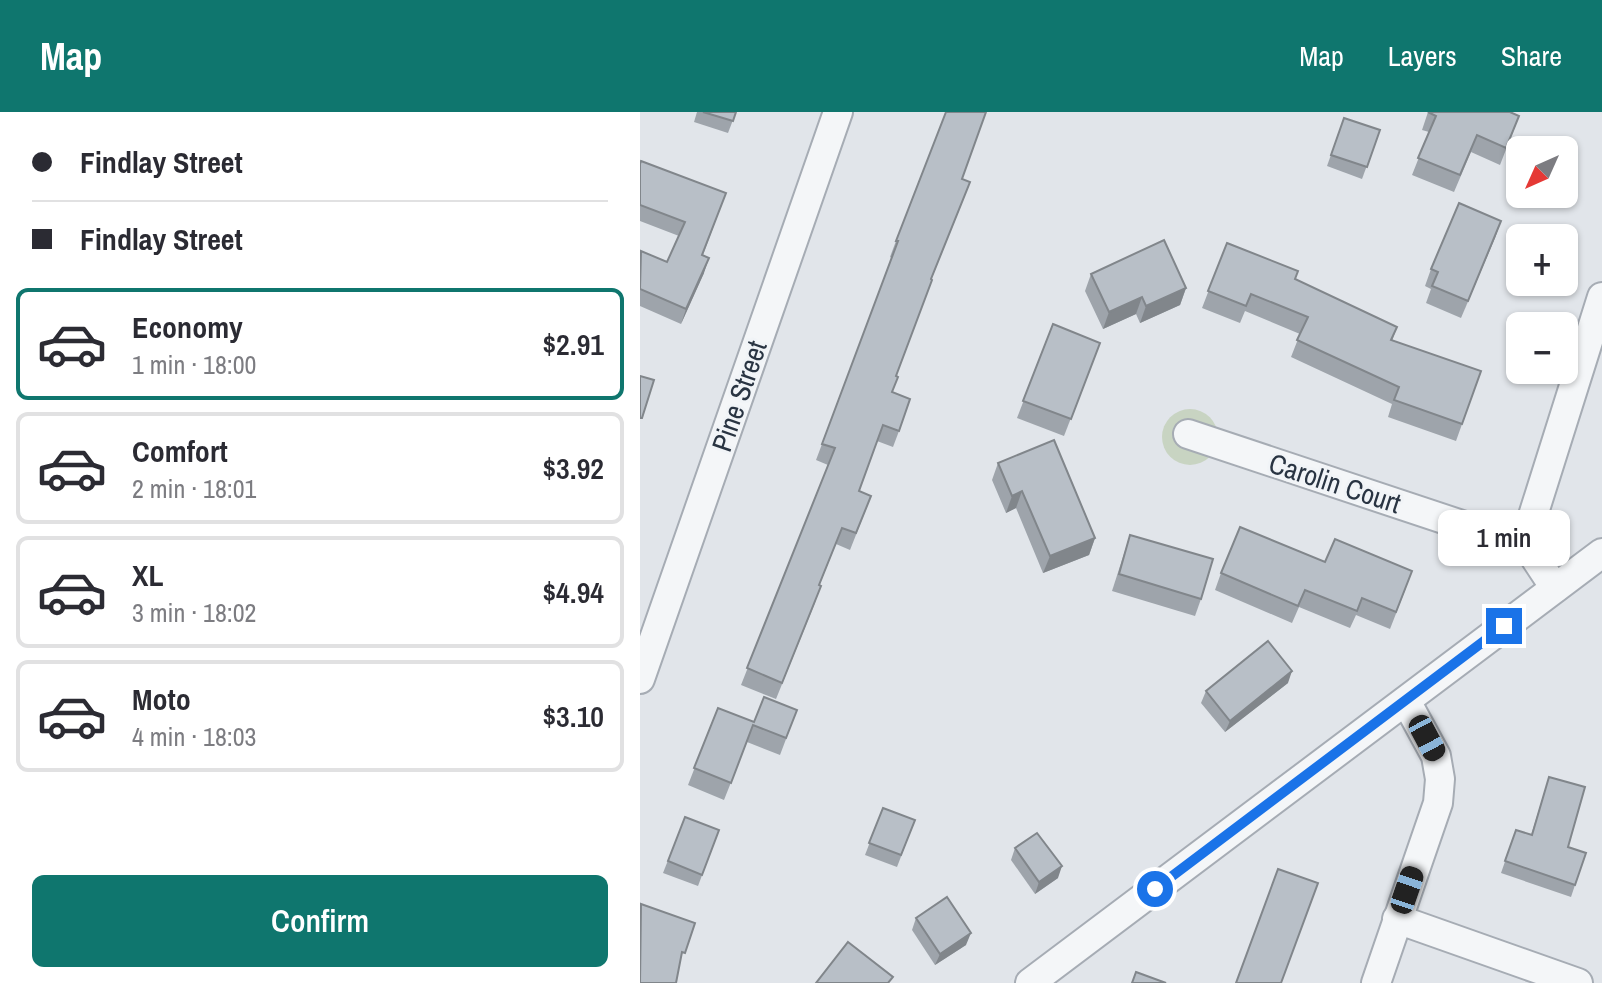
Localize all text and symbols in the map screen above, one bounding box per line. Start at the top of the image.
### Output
text: Map [40,31,102,82]
text: Map [1299,37,1344,75]
text: Layers [1388,37,1457,75]
text: Share [1501,37,1562,75]
north arrow [1506,136,1578,208]
map controls [1506,136,1578,384]
text: Findlay Street [80,142,243,182]
text: Findlay Street [80,219,243,259]
button: + [1506,224,1578,296]
text: Economy [132,307,243,347]
icon: car [36,308,108,380]
button: − [1506,312,1578,384]
text: $2.91 [542,324,604,364]
street label: Pine Street [702,335,776,457]
text: 1 min · 18:00 [132,347,256,382]
text: Comfort [132,431,228,471]
icon: car [36,432,108,504]
street label: Carolin Court [1264,444,1406,522]
text: $3.92 [542,448,604,488]
text: 2 min · 18:01 [132,471,256,506]
callout: 1 min [1438,510,1570,566]
text: 1 min [1477,520,1531,555]
text: XL [132,555,163,595]
icon: car [36,556,108,628]
text: $4.94 [542,572,604,612]
text: 3 min · 18:02 [132,595,256,630]
route end [1486,608,1522,644]
text: Moto [132,679,191,719]
icon: car [36,680,108,752]
text: $3.10 [542,696,604,736]
car [1405,711,1449,765]
text: 4 min · 18:03 [132,719,256,754]
car [1388,863,1426,917]
route start [1137,871,1173,907]
button: Confirm [32,875,608,967]

